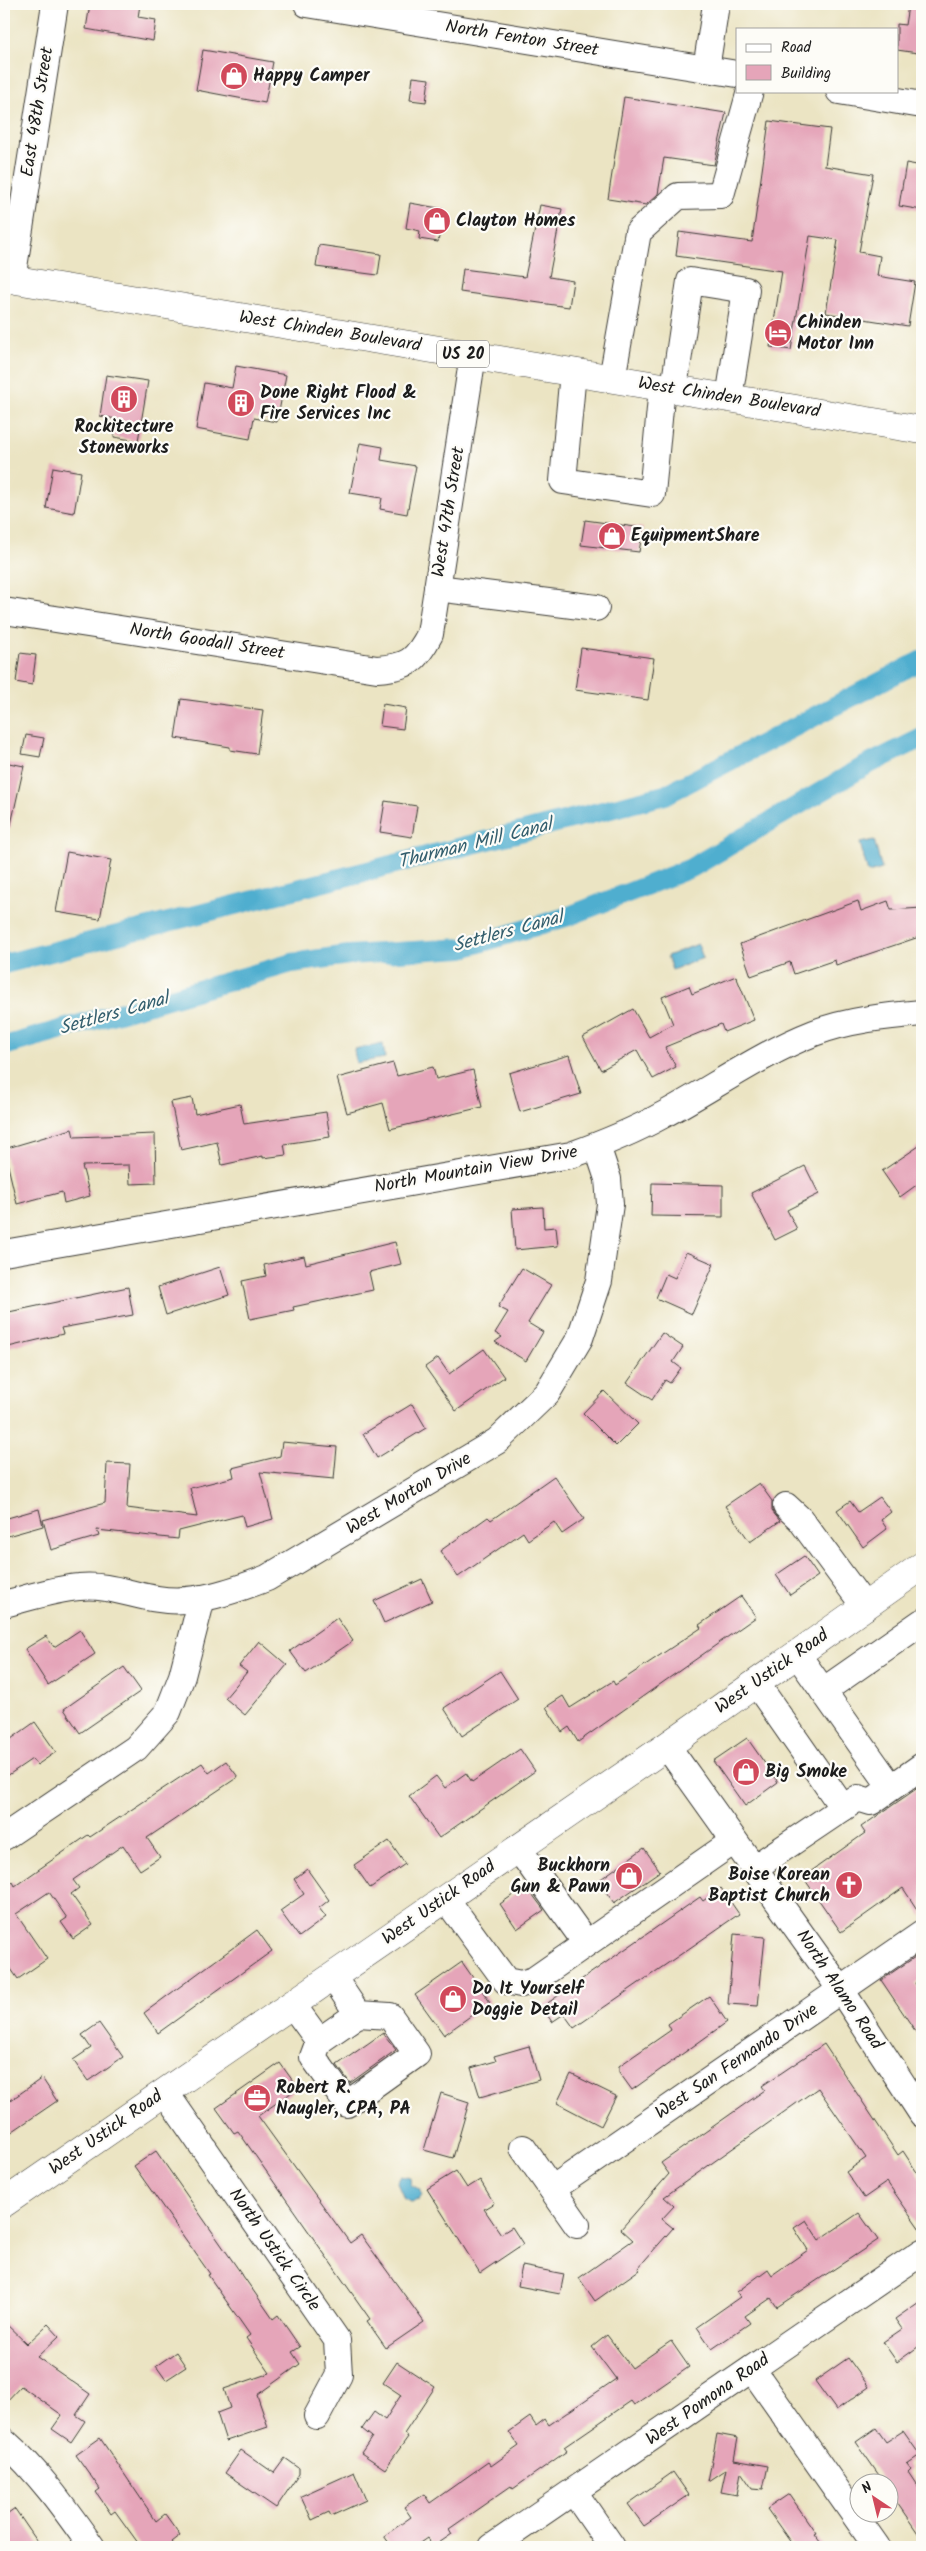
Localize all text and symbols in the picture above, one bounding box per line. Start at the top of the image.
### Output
street label: North Fenton Street [443,13,602,66]
legend [736,28,898,92]
text: Road [781,36,812,60]
street label: East 48th Street [13,44,63,179]
shop icon: Happy Camper [219,61,249,91]
place label: Happy Camper [253,62,371,91]
text: Building [781,62,831,86]
shop icon: Clayton Homes [422,206,452,236]
place label: Clayton Homes [456,207,576,236]
street label: West Chinden Boulevard [237,303,424,361]
place label: Chinden Motor Inn [797,309,874,359]
hotel icon: Chinden Motor Inn [763,318,793,348]
road number: US 20 [437,340,489,368]
street label: West Chinden Boulevard [636,369,823,427]
place label: Done Right Flood & Fire Services Inc [260,379,417,429]
building icon: Rockitecture Stoneworks [109,384,139,414]
building icon: Done Right Flood & Fire Services Inc [226,388,256,418]
place label: Rockitecture Stoneworks [74,413,174,463]
street label: West 47th Street [424,444,474,579]
shop icon: EquipmentShare [597,521,627,551]
place label: EquipmentShare [631,522,760,551]
street label: North Goodall Street [127,615,288,669]
water label: Thurman Mill Canal [395,810,559,878]
water label: Settlers Canal [450,902,569,961]
water label: Settlers Canal [56,983,175,1044]
street label: North Mountain View Drive [372,1138,580,1202]
street label: West Morton Drive [341,1445,477,1543]
street label: West Ustick Road [709,1621,836,1722]
shop icon: Big Smoke [731,1757,761,1787]
place label: Big Smoke [765,1758,847,1787]
street label: West Ustick Road [376,1852,503,1953]
place label: Buckhorn Gun & Pawn [511,1852,610,1902]
shop icon: Buckhorn Gun & Pawn [614,1861,644,1891]
place label: Boise Korean Baptist Church [708,1861,830,1911]
church icon: Boise Korean Baptist Church [834,1870,864,1900]
street label: North Alamo Road [788,1924,891,2057]
place label: Do It Yourself Doggie Detail [472,1975,585,2025]
shop icon: Do It Yourself Doggie Detail [438,1984,468,2014]
street label: West San Fernando Drive [649,1996,825,2128]
place label: Robert R. Naugler, CPA, PA [276,2074,411,2124]
street label: West Ustick Road [43,2082,170,2183]
office icon: Robert R. Naugler, CPA, PA [242,2083,272,2113]
street label: North Ustick Circle [221,2182,327,2318]
street label: West Pomona Road [640,2346,777,2454]
north arrow [848,2474,898,2524]
text: N [857,2477,877,2500]

